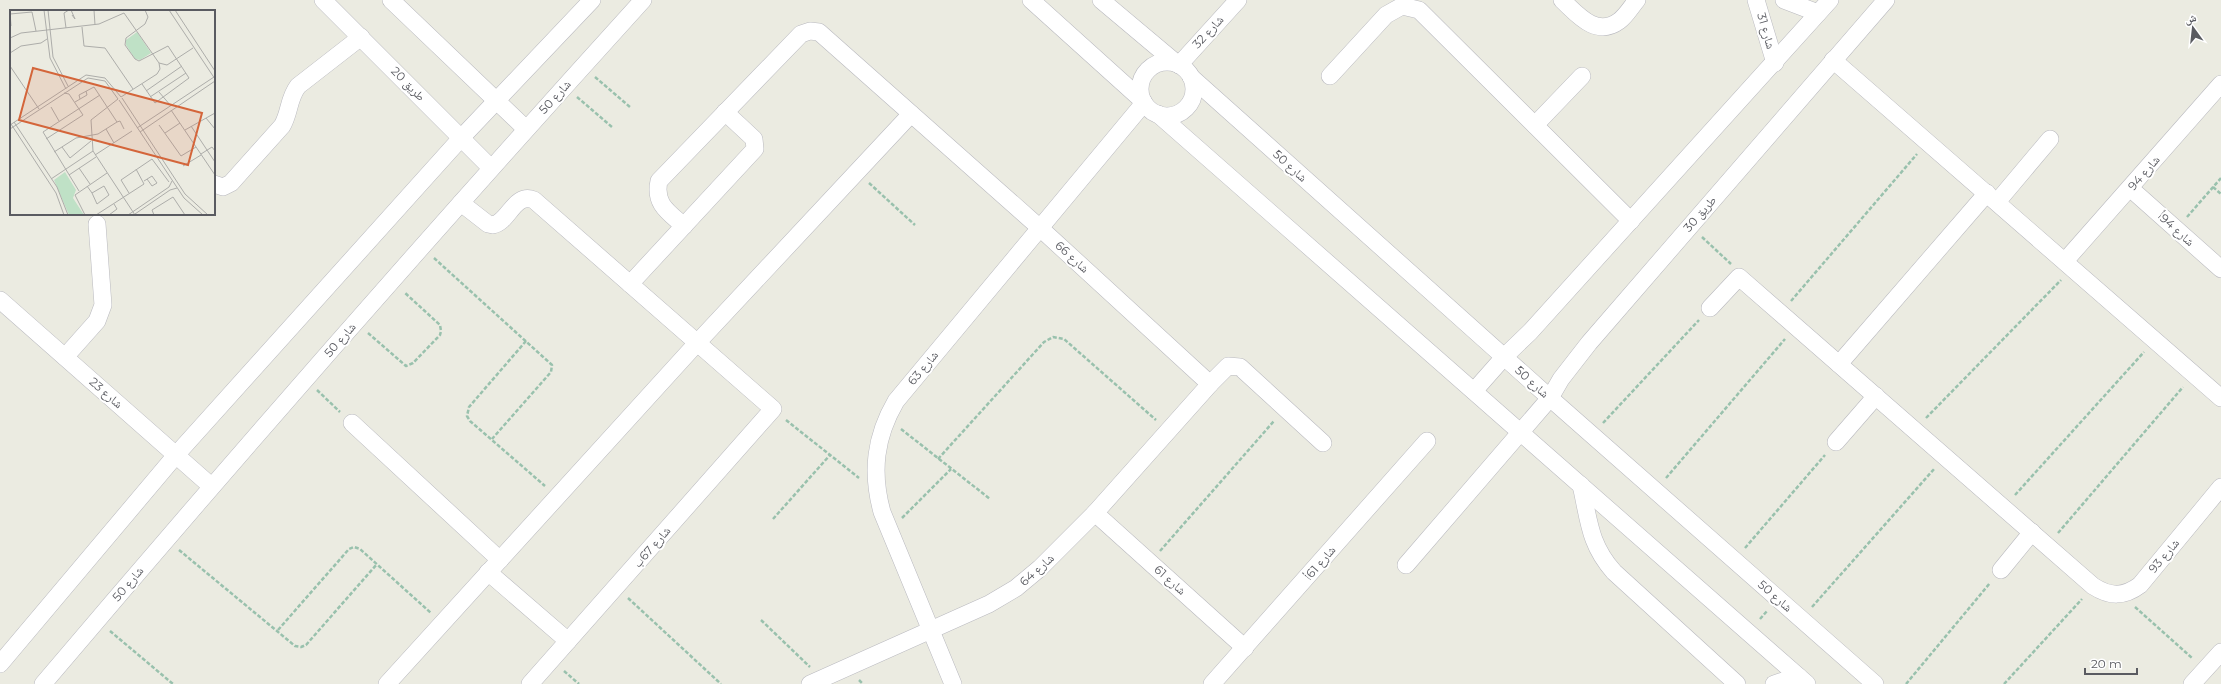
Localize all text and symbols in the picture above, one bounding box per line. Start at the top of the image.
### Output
north arrow [2173,8,2213,48]
inset map [10,10,215,215]
text: ش [2183,10,2198,28]
street label: شارع 31 [1753,11,1779,51]
street label: شارع 32 [1189,12,1227,52]
street label: طريق 20 [388,63,429,104]
street label: شارع 50 [535,76,575,117]
street label: شارع 50 [1270,146,1311,186]
street label: شارع 94 [2124,152,2164,194]
street label: طريق 30 [1680,193,1719,235]
street label: شارع 94أ [2154,208,2198,250]
street label: شارع 66 [1052,237,1093,277]
street label: شارع 50 [321,319,359,361]
street label: شارع 63 [904,347,942,388]
street label: شارع 50 [1512,362,1553,402]
street label: شارع 23 [86,374,126,412]
street label: شارع 67ب [630,523,674,571]
street label: شارع 93 [2145,535,2183,576]
street label: شارع 61أ [1300,542,1339,584]
street label: شارع 64 [1016,550,1058,590]
street label: شارع 61 [1151,561,1189,599]
street label: شارع 50 [109,563,147,605]
street label: شارع 50 [1754,577,1796,615]
scale bar [2085,650,2137,676]
text: 20 m [2091,656,2122,671]

